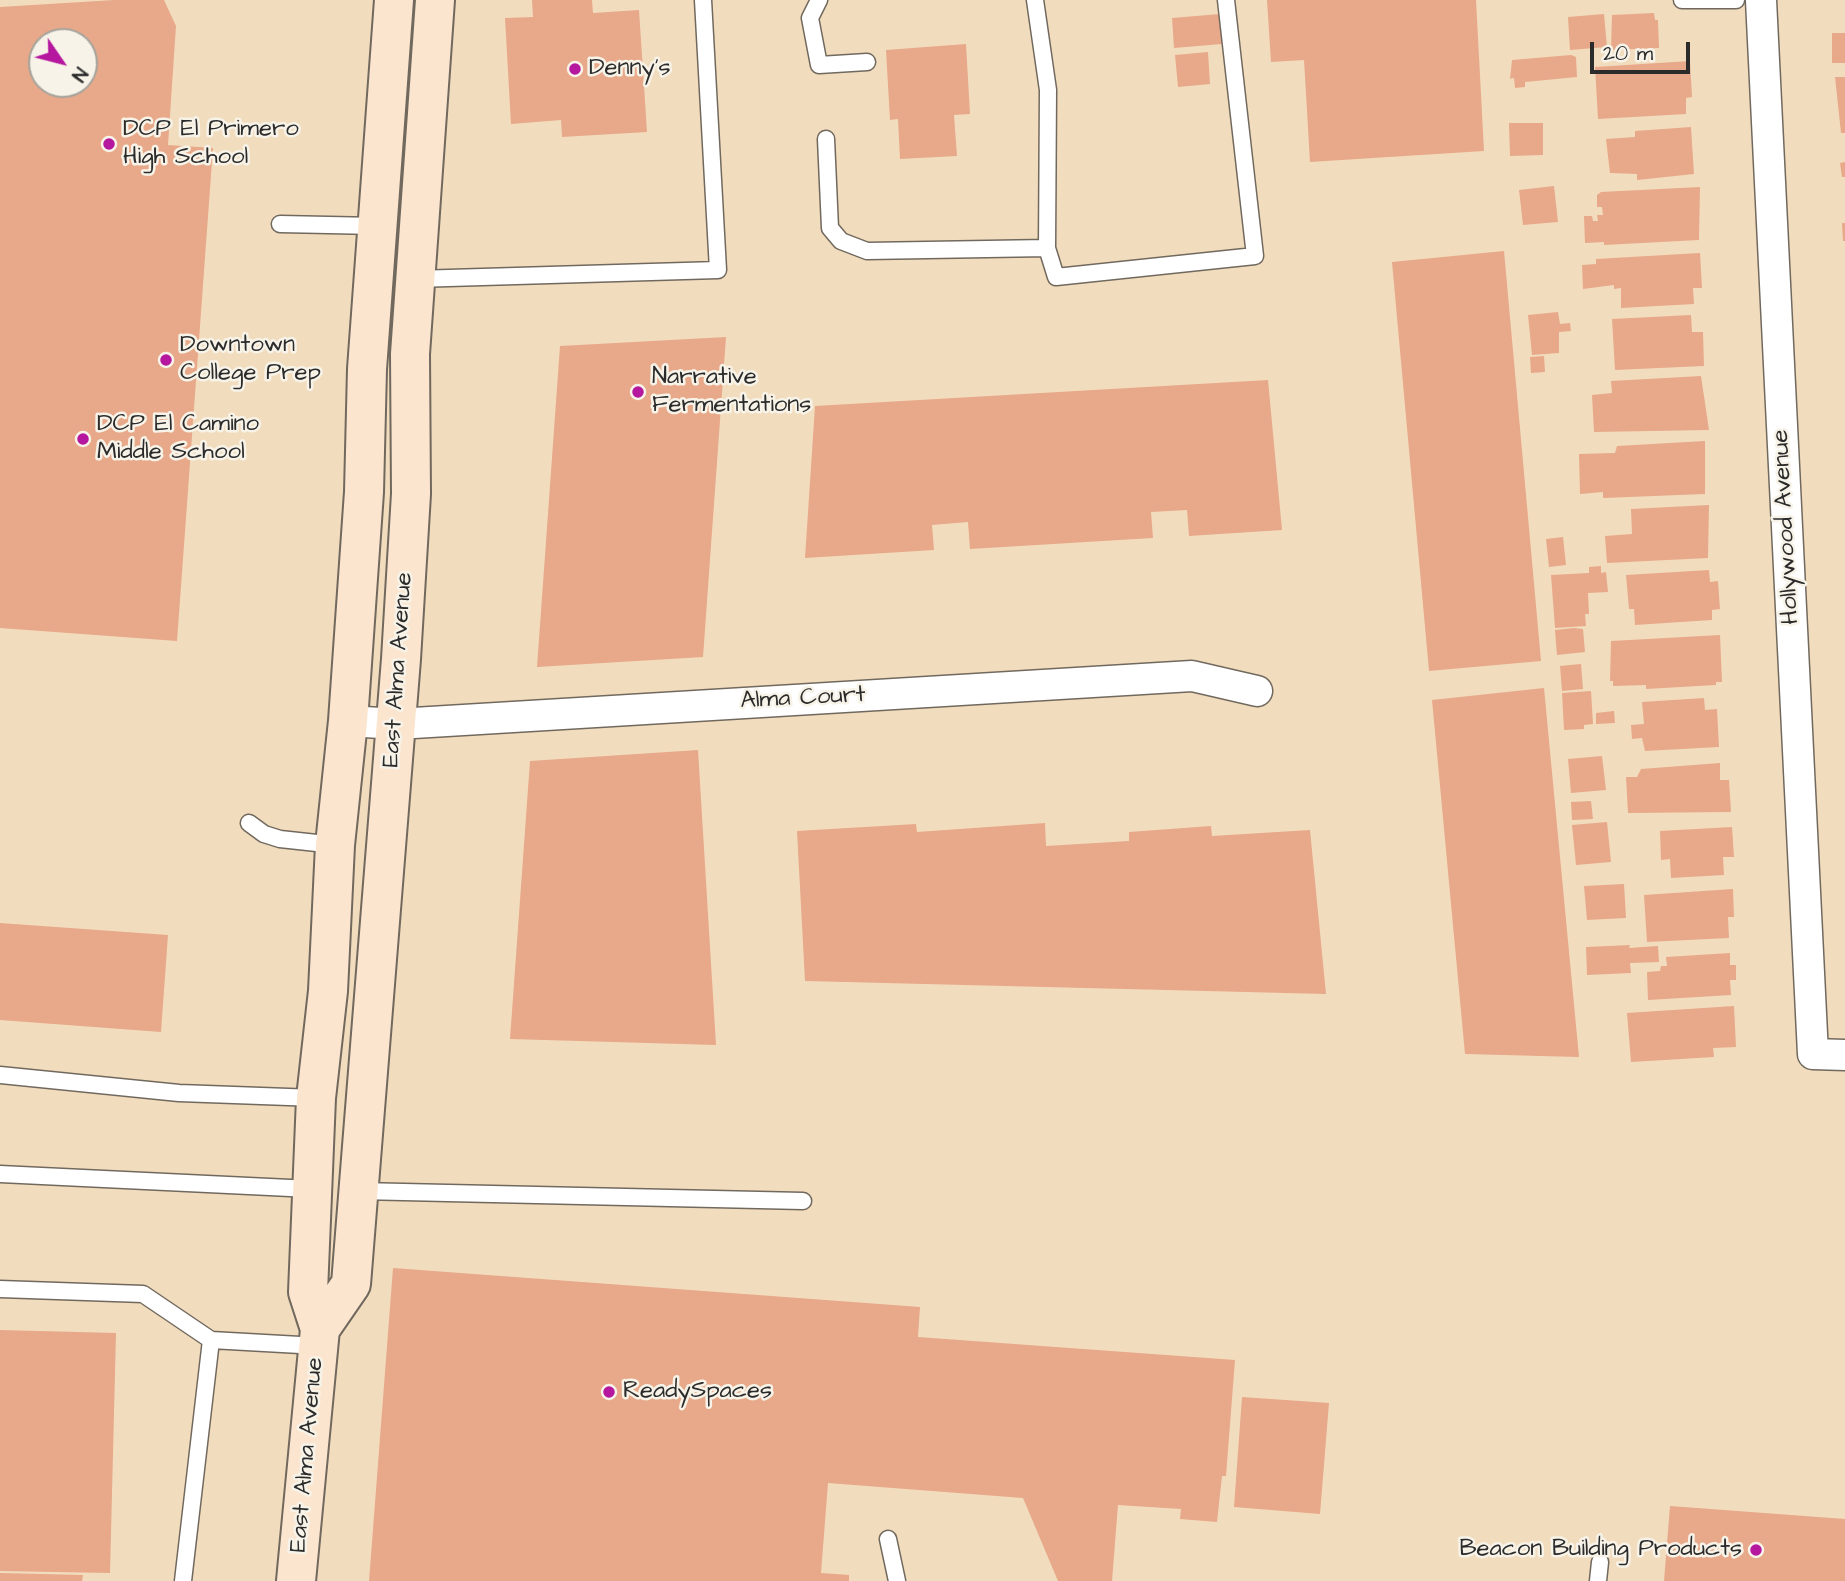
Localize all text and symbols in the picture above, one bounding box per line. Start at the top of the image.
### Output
north arrow [28,28,98,98]
scale bar [1593,28,1693,72]
text: 20 m [1603,39,1653,68]
place label: Denny's [589,55,671,83]
marker: Denny's [567,61,583,77]
text: N [65,62,93,87]
place label: DCP El Primero High School [123,116,299,172]
marker: DCP El Primero High School [101,136,117,152]
place label: Downtown College Prep [180,332,321,388]
marker: Downtown College Prep [158,352,174,368]
place label: Narrative Fermentations [652,364,811,420]
marker: Narrative Fermentations [630,384,646,400]
place label: DCP El Camino Middle School [97,411,259,467]
street label: Hollywood Avenue [1768,429,1806,625]
marker: DCP El Camino Middle School [75,431,91,447]
street label: East Alma Avenue [378,572,420,768]
street label: Alma Court [740,681,866,717]
street label: East Alma Avenue [285,1356,331,1554]
place label: ReadySpaces [623,1378,772,1406]
marker: ReadySpaces [601,1384,617,1400]
place label: Beacon Building Products [1459,1536,1742,1564]
marker: Beacon Building Products [1748,1542,1764,1558]

